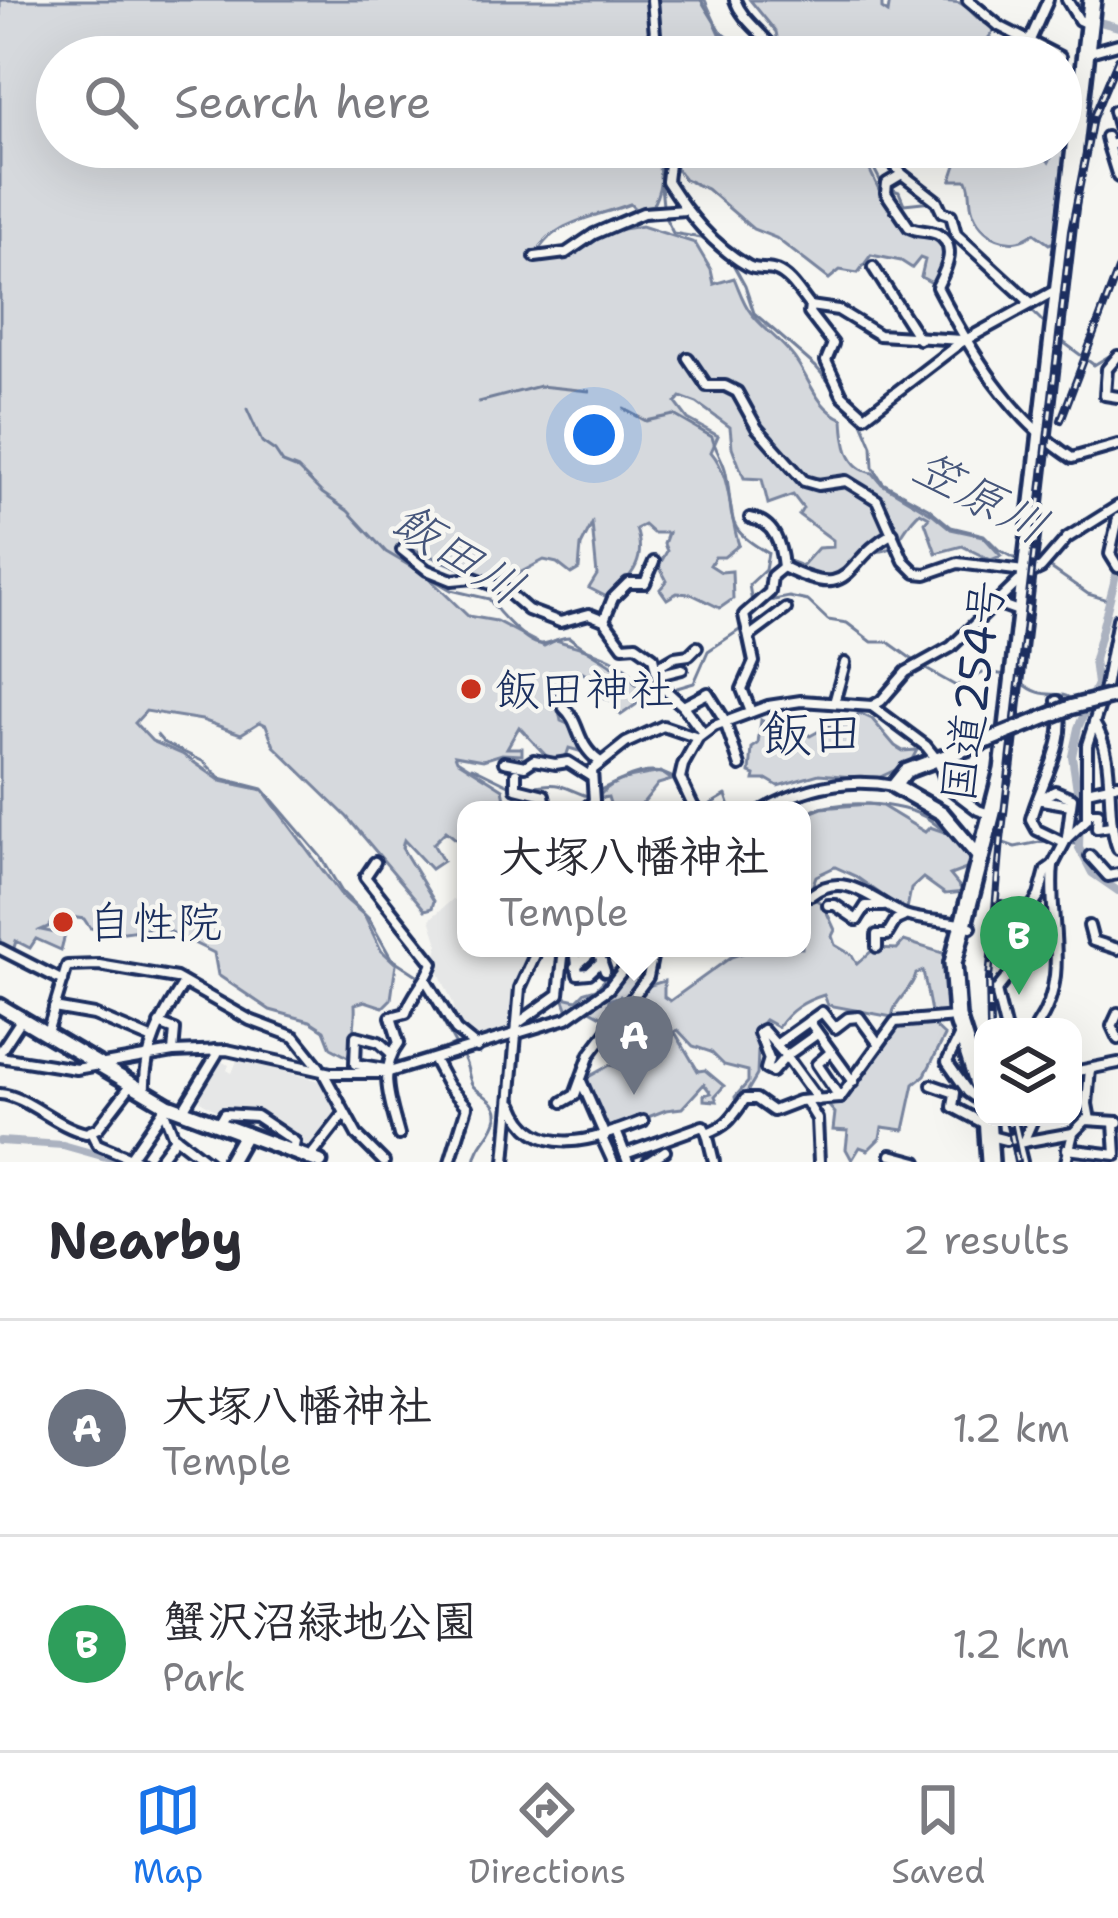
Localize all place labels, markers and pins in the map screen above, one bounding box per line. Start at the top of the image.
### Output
place label: 飯田神社 [495,659,675,719]
marker: 飯田神社 [458,676,484,702]
place label: 自性院 [87,892,222,952]
pin: B [980,896,1058,995]
marker: 自性院 [50,909,76,935]
pin: A [595,996,673,1095]

